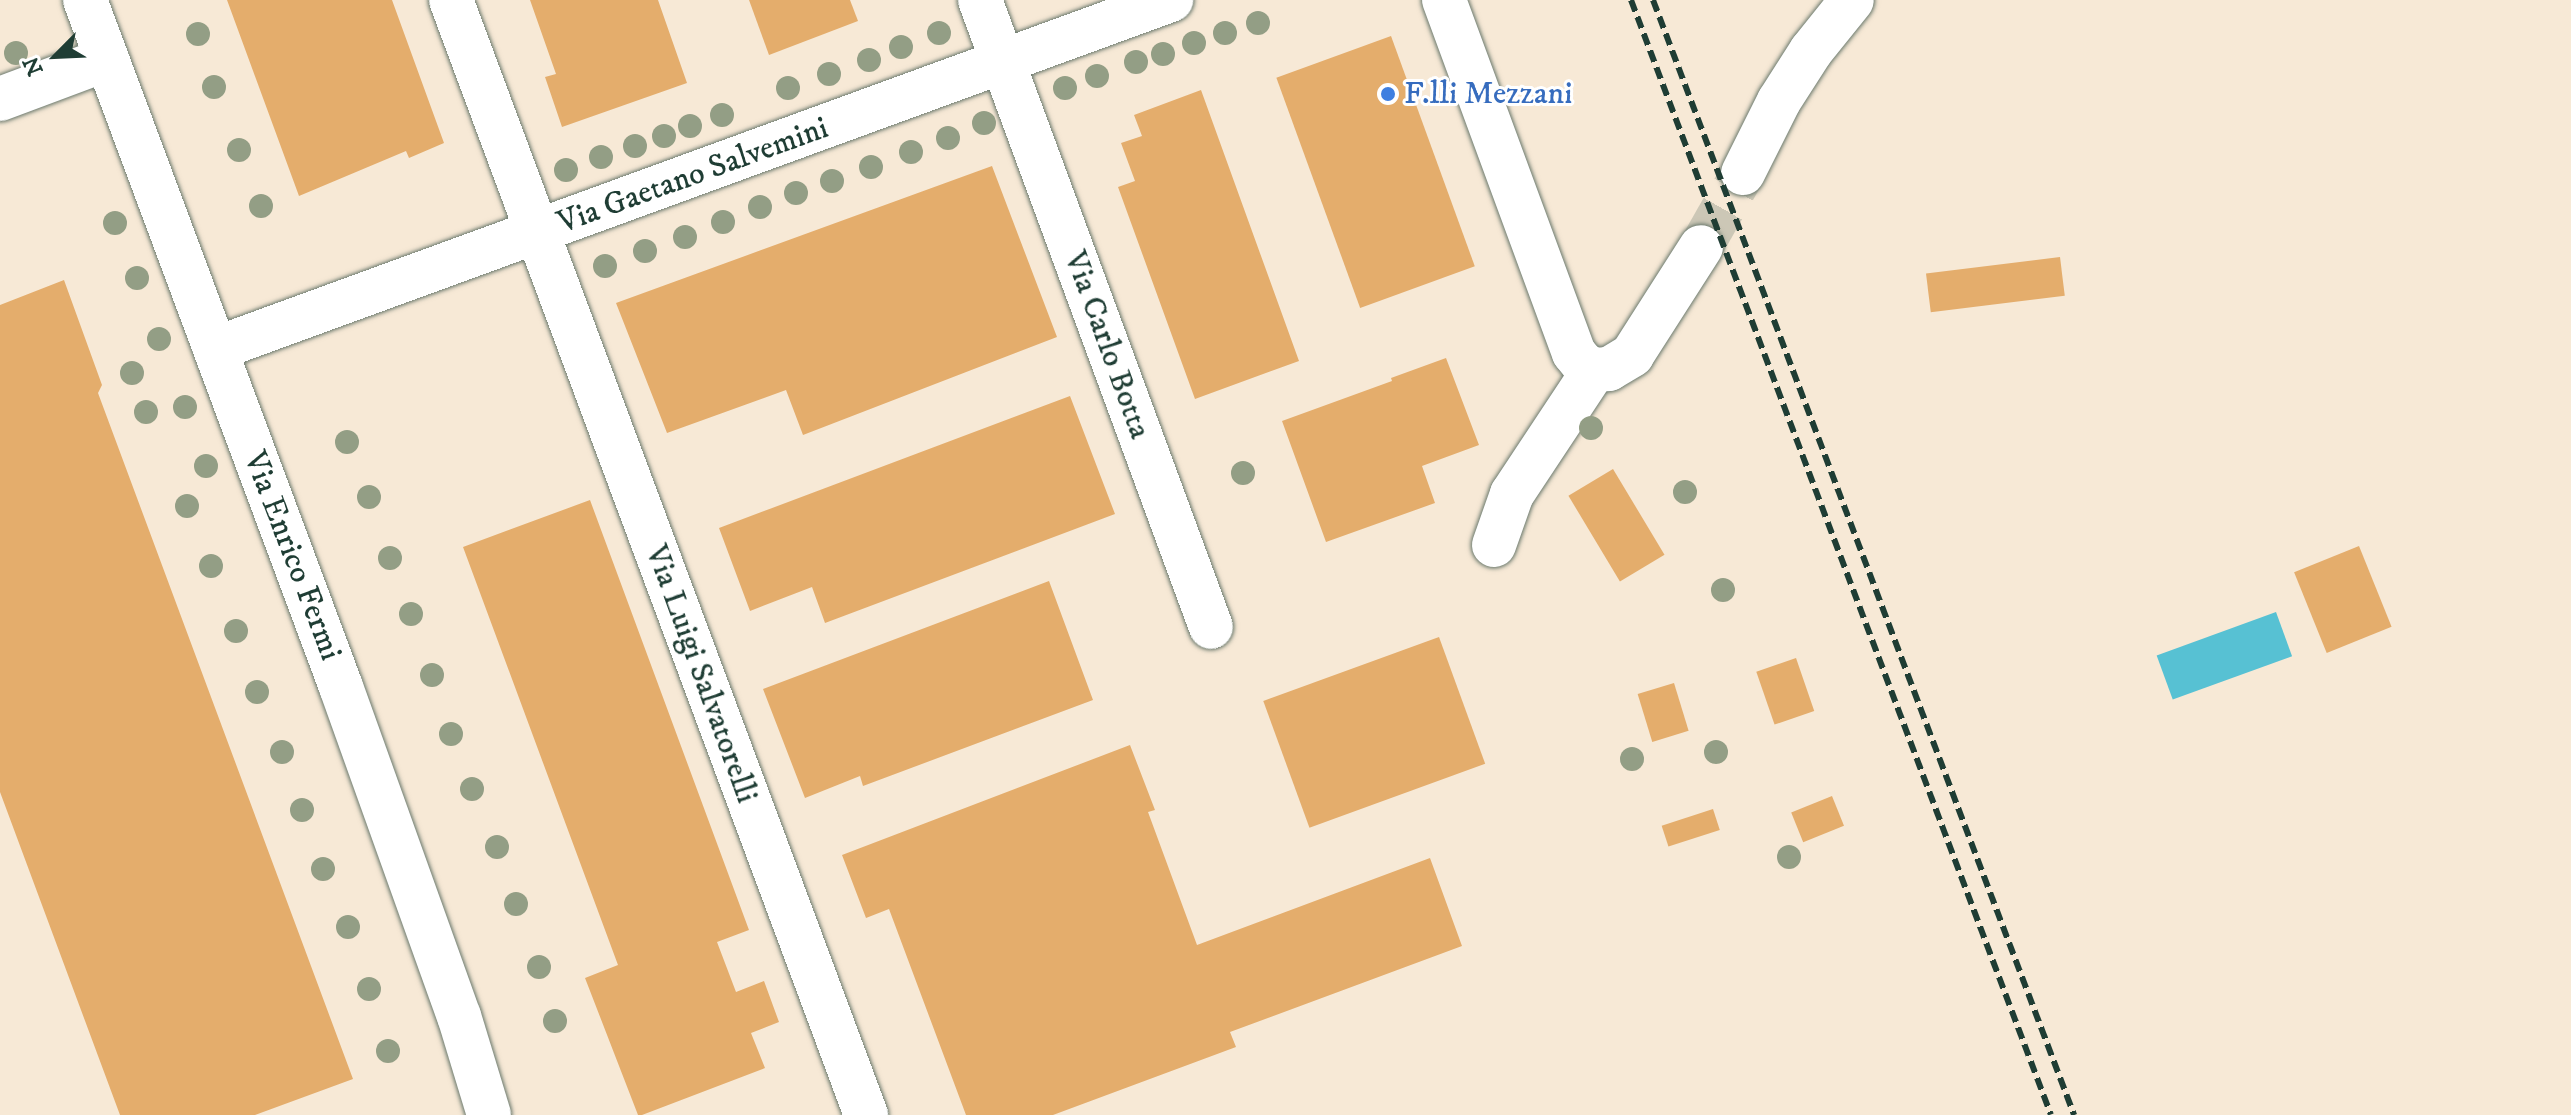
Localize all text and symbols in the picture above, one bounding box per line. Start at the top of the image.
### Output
north arrow [16,16,96,96]
text: N [18,52,50,80]
place label: F.lli Mezzani [1404,75,1573,113]
marker: F.lli Mezzani [1379,85,1397,103]
street label: Via Gaetano Salvemini [552,109,834,243]
street label: Via Carlo Botta [1055,246,1159,444]
street label: Via Enrico Fermi [235,446,349,666]
street label: Via Luigi Salvatorelli [636,540,766,808]

